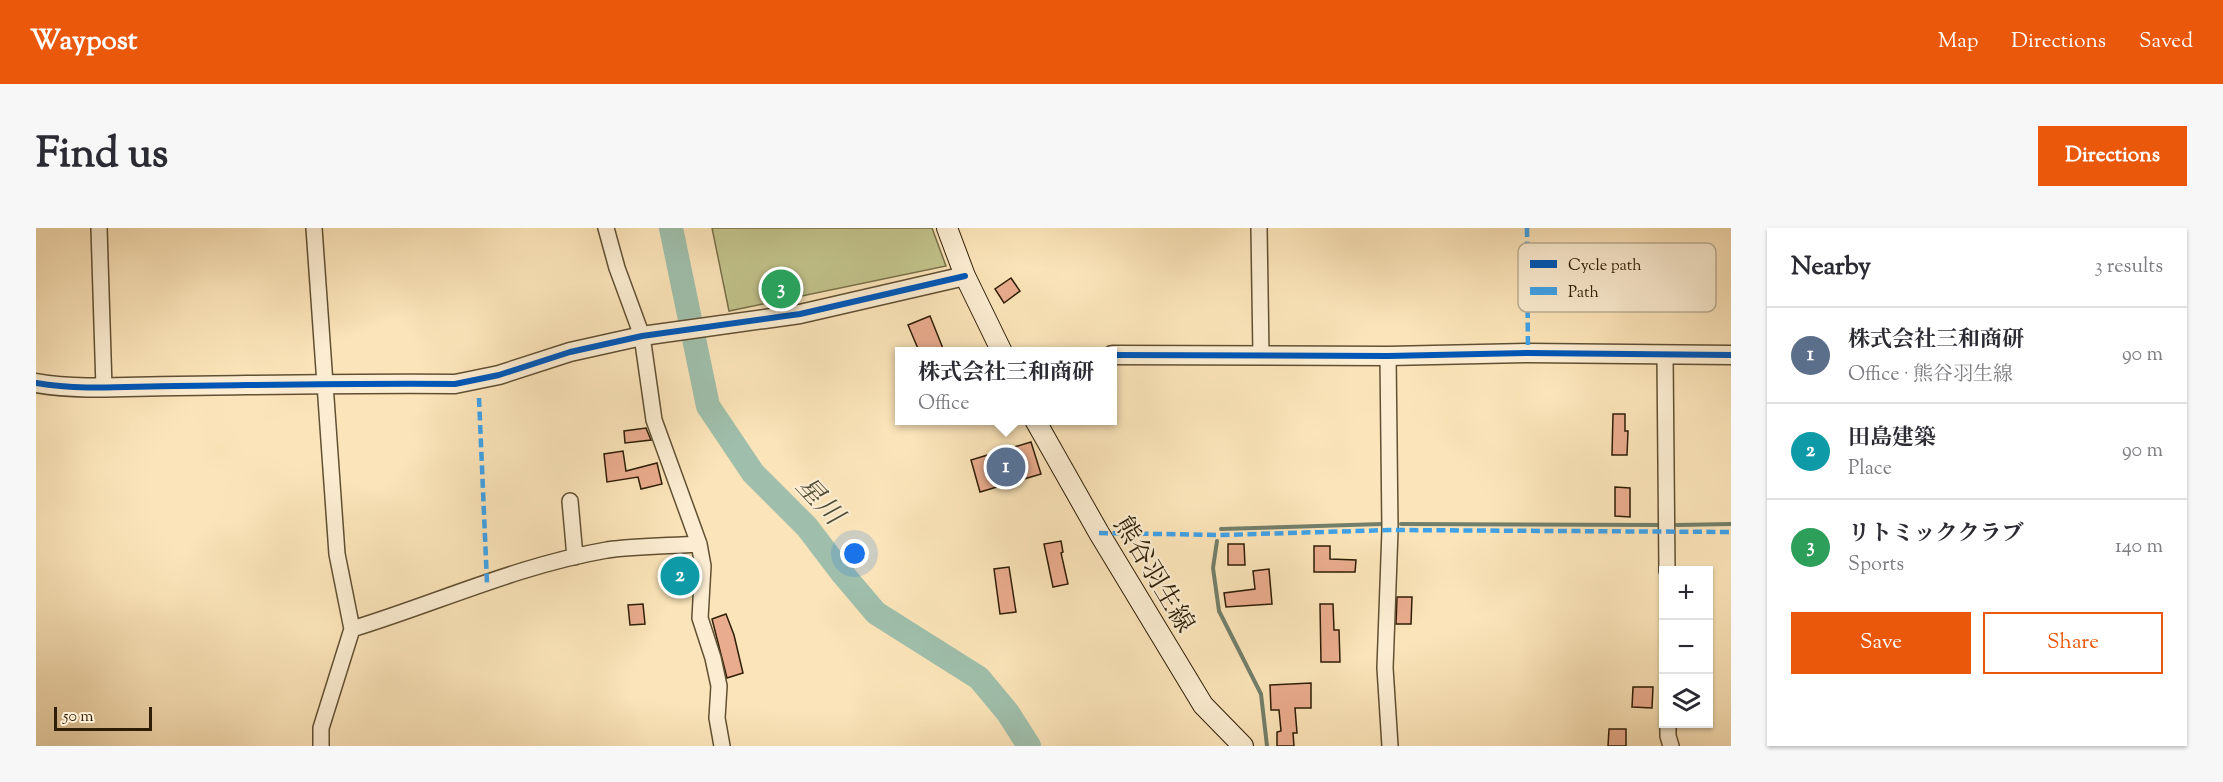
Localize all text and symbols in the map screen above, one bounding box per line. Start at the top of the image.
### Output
text: Waypost [30,22,137,62]
text: Map [1938,27,1978,57]
text: Directions [2011,27,2106,57]
text: Saved [2139,27,2193,57]
text: Find us [36,126,168,186]
button: Directions [2038,126,2187,186]
legend [1518,243,1716,312]
text: Nearby [1791,249,1871,286]
text: 3 results [2094,253,2163,282]
text: Cycle path [1568,255,1642,278]
pin: 3 [762,266,800,312]
text: Path [1568,282,1599,305]
text: 株式会社三和商研 [1848,325,2024,357]
text: 1 [1807,341,1814,370]
text: 90 m [2122,341,2163,370]
popup [895,347,1117,425]
text: 株式会社三和商研 [918,358,1094,390]
text: Office · 熊谷羽生線 [1848,361,2013,390]
text: Office [918,390,969,419]
text: 田島建築 [1848,423,1936,455]
text: 2 [1806,437,1815,466]
text: 90 m [2122,437,2163,466]
pin: 1 [986,444,1026,490]
text: Place [1848,455,1892,484]
water label: 星川 [785,469,853,537]
street label: 熊谷羽生線 [1104,510,1202,641]
text: リトミッククラブ [1848,519,2024,551]
text: 3 [1806,533,1815,562]
text: 140 m [2115,533,2163,562]
your location [840,539,869,568]
text: Sports [1848,551,1904,580]
pin: 2 [660,554,700,598]
map controls [1659,566,1713,728]
button: + [1659,566,1713,620]
button: Save [1791,612,1971,674]
button: Share [1983,612,2163,674]
button: − [1659,620,1713,674]
button: layers [1659,674,1713,728]
scale bar [54,704,152,732]
text: 50 m [63,706,94,729]

